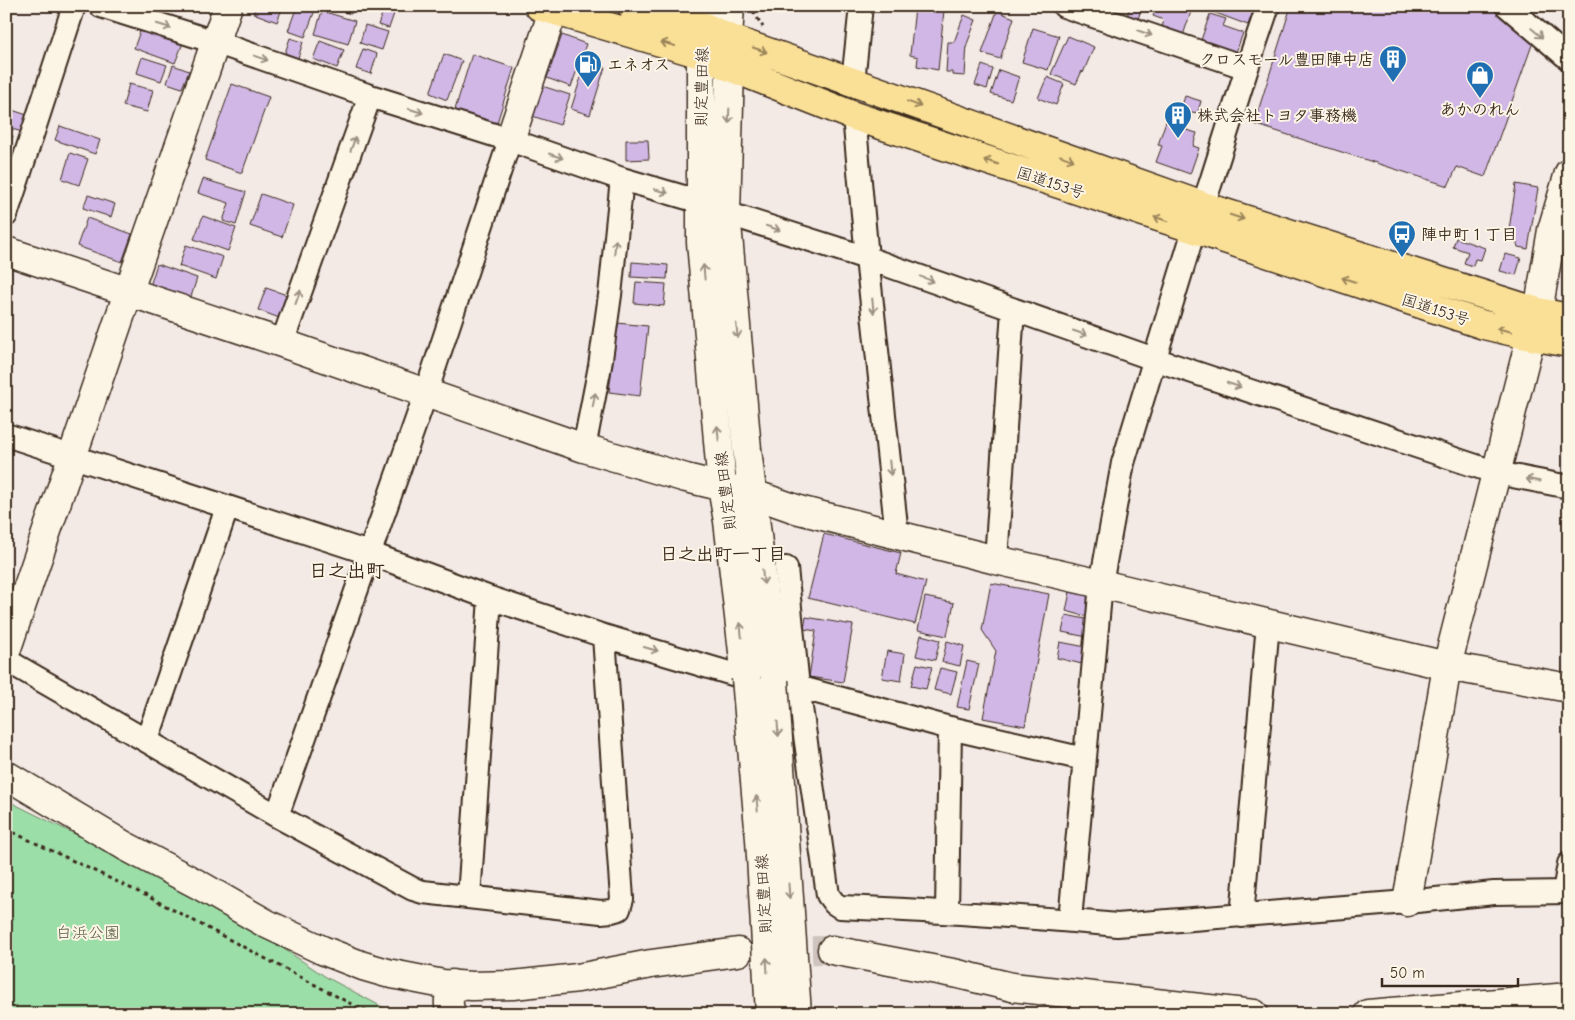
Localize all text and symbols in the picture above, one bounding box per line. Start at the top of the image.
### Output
one-way arrow [156,22,171,31]
one-way arrow [1531,27,1544,38]
one-way arrow [1137,29,1153,38]
one-way arrow [661,39,677,49]
building icon: クロスモール豊田陣中店 [1378,44,1408,83]
one-way arrow [752,46,768,55]
street label: 則定豊田線 [692,47,712,127]
fuel station icon: エネオス [573,49,603,88]
place label: クロスモール豊田陣中店 [1199,51,1374,69]
one-way arrow [253,54,268,63]
place label: エネオス [607,56,670,74]
shop icon: あかのれん [1465,60,1495,99]
one-way arrow [905,100,921,109]
building icon: 株式会社トヨタ事務機 [1163,100,1193,139]
place label: あかのれん [1440,101,1520,119]
one-way arrow [408,106,424,116]
place label: 株式会社トヨタ事務機 [1197,107,1357,125]
one-way arrow [724,108,734,124]
one-way arrow [349,137,358,153]
one-way arrow [548,152,563,161]
one-way arrow [1059,154,1074,163]
one-way arrow [983,157,999,166]
street label: 国道153号 [1014,163,1087,202]
one-way arrow [653,186,669,196]
one-way arrow [1154,213,1170,223]
one-way arrow [1228,213,1244,222]
bus stop icon: 陣中町１丁目 [1387,219,1417,258]
one-way arrow [764,224,780,233]
place label: 陣中町１丁目 [1421,226,1517,244]
one-way arrow [610,239,620,255]
one-way arrow [699,264,708,280]
one-way arrow [919,275,934,284]
one-way arrow [1341,275,1357,285]
one-way arrow [294,290,303,306]
street label: 国道153号 [1399,290,1472,329]
one-way arrow [868,298,878,314]
one-way arrow [732,323,741,339]
one-way arrow [1496,325,1512,334]
one-way arrow [1072,329,1088,339]
one-way arrow [1226,381,1242,391]
one-way arrow [589,392,599,408]
one-way arrow [713,426,723,442]
street label: 則定豊田線 [712,450,740,532]
one-way arrow [885,460,895,476]
one-way arrow [1525,475,1541,484]
district label: 日之出町一丁目 [660,544,786,565]
district label: 日之出町 [309,560,385,582]
one-way arrow [758,569,768,585]
one-way arrow [736,622,746,638]
one-way arrow [643,645,659,655]
one-way arrow [773,721,782,737]
one-way arrow [752,795,761,811]
street label: 則定豊田線 [753,854,775,934]
one-way arrow [784,883,793,899]
park label: 白浜公園 [56,924,120,942]
scale bar [1382,955,1519,987]
one-way arrow [763,957,772,973]
text: 50 m [1390,964,1425,982]

